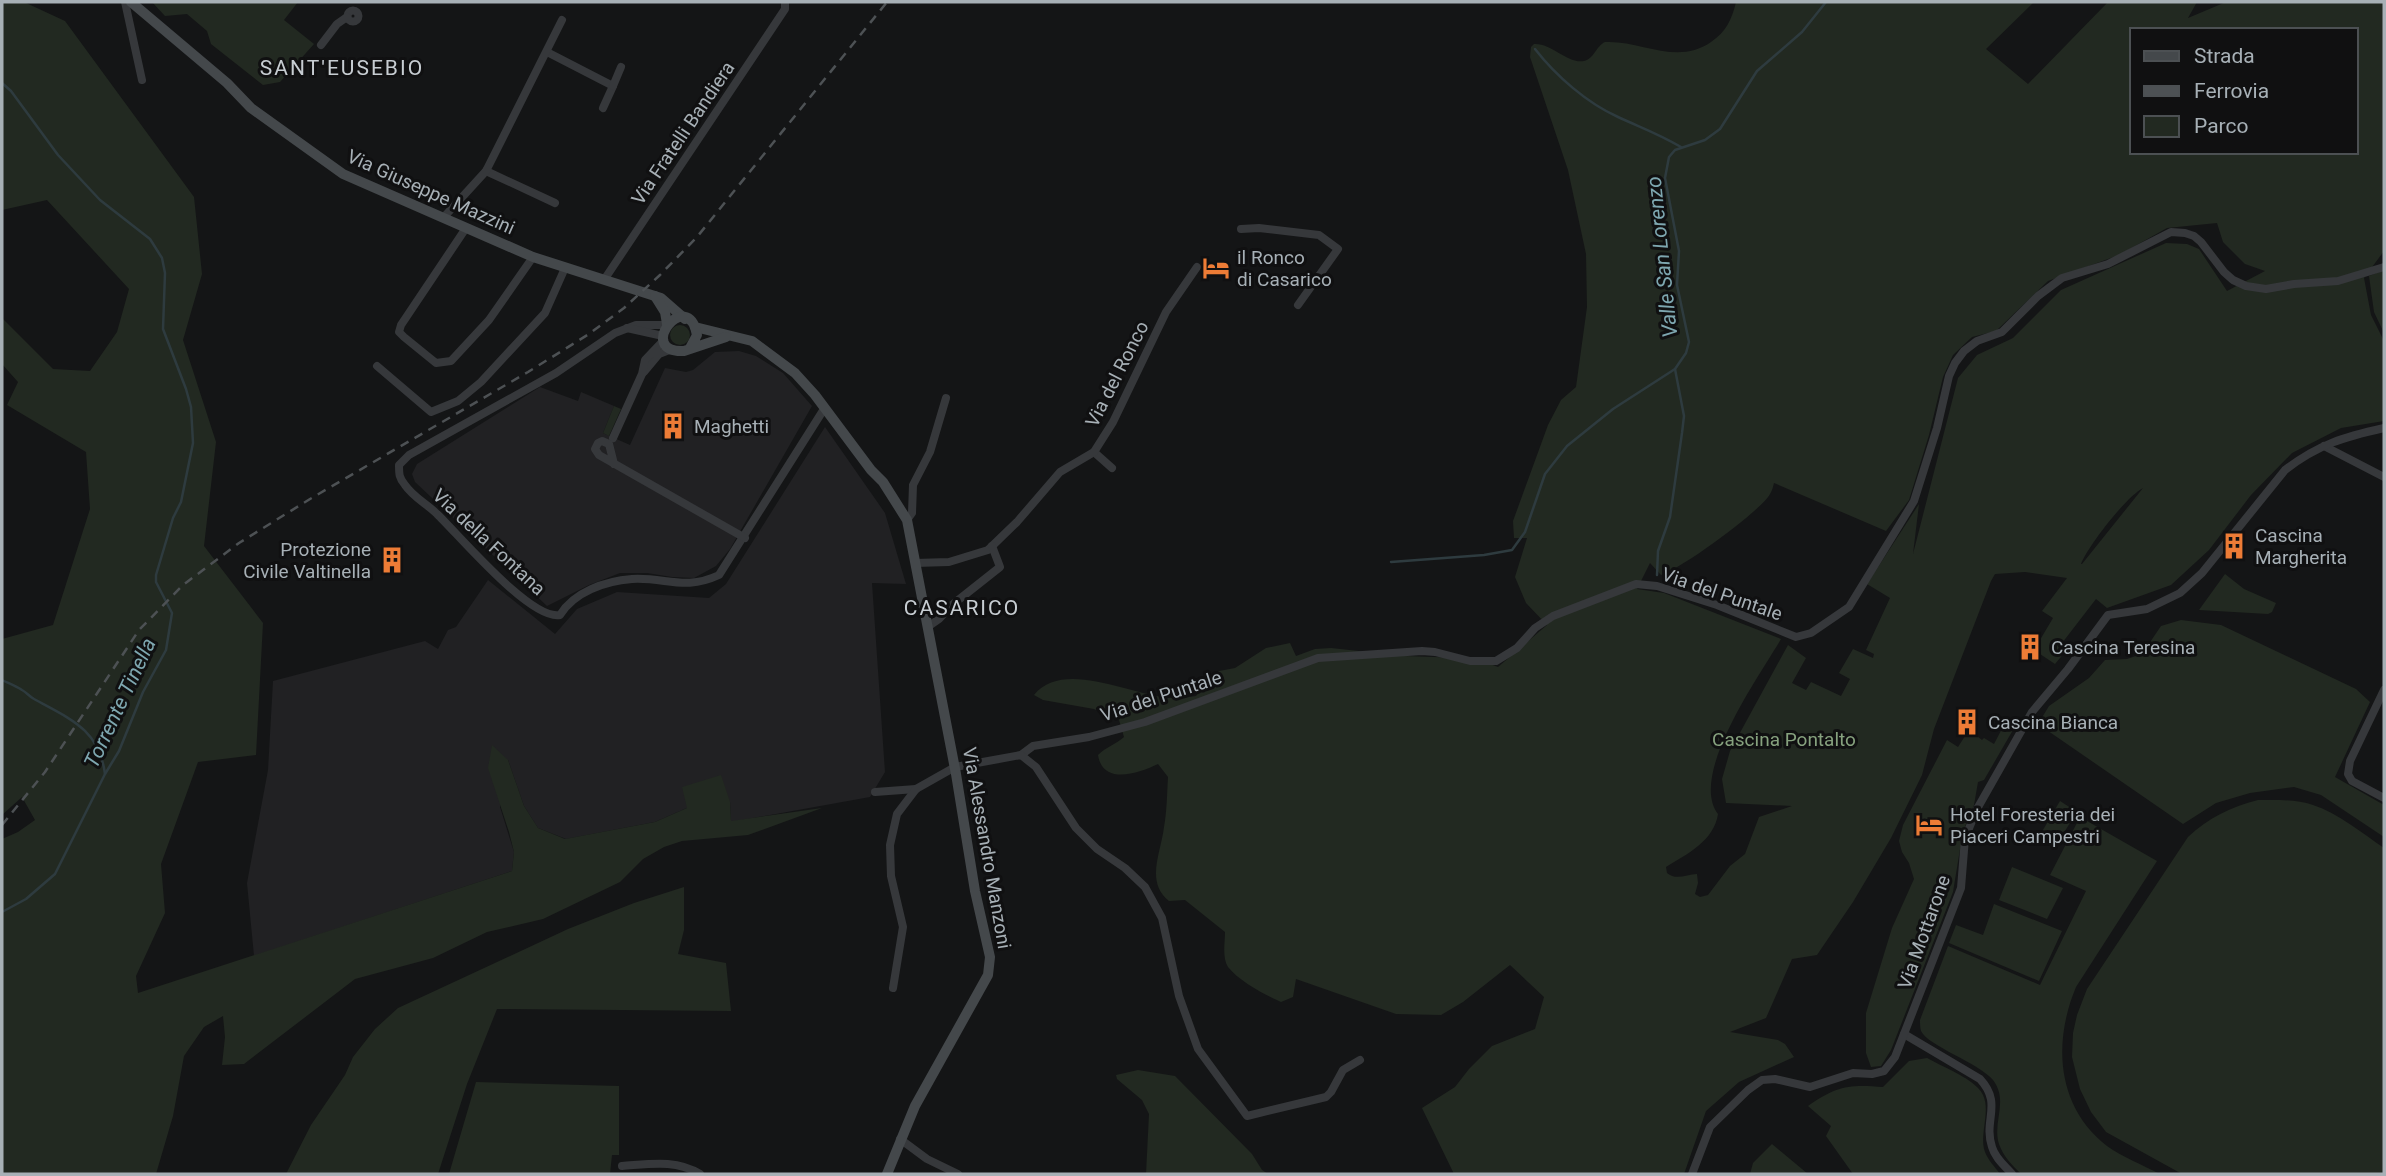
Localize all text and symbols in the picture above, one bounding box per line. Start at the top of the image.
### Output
legend [2130,28,2358,154]
text: Strada [2194,44,2255,68]
district label: SANT'EUSEBIO [260,56,424,80]
street label: Via Fratelli Bandiera [627,57,739,209]
text: Ferrovia [2194,79,2269,103]
text: Parco [2194,114,2248,138]
street label: Via Giuseppe Mazzini [343,145,519,239]
water label: Valle San Lorenzo [1642,175,1682,339]
place label: il Ronco di Casarico [1237,246,1332,291]
hotel icon: il Ronco di Casarico [1201,253,1231,283]
street label: Via del Ronco [1080,317,1154,431]
building icon: Maghetti [658,411,688,441]
place label: Maghetti [694,415,769,438]
street label: Via della Fontana [428,484,550,600]
place label: Cascina Margherita [2255,524,2347,569]
building icon: Cascina Margherita [2219,531,2249,561]
place label: Protezione Civile Valtinella [243,538,371,583]
building icon: Protezione Civile Valtinella [377,545,407,575]
street label: Via del Puntale [1659,563,1785,625]
district label: CASARICO [904,596,1020,620]
building icon: Cascina Teresina [2015,632,2045,662]
water label: Torrente Tinella [79,634,161,772]
place label: Cascina Teresina [2051,636,2195,659]
street label: Via del Puntale [1097,666,1225,726]
building icon: Cascina Bianca [1952,707,1982,737]
place label: Cascina Bianca [1988,711,2118,734]
park label: Cascina Pontalto [1712,728,1856,751]
street label: Via Alessandro Manzoni [958,745,1016,951]
place label: Hotel Foresteria dei Piaceri Campestri [1950,803,2115,848]
hotel icon: Hotel Foresteria dei Piaceri Campestri [1914,810,1944,840]
street label: Via Mottarone [1893,872,1955,992]

